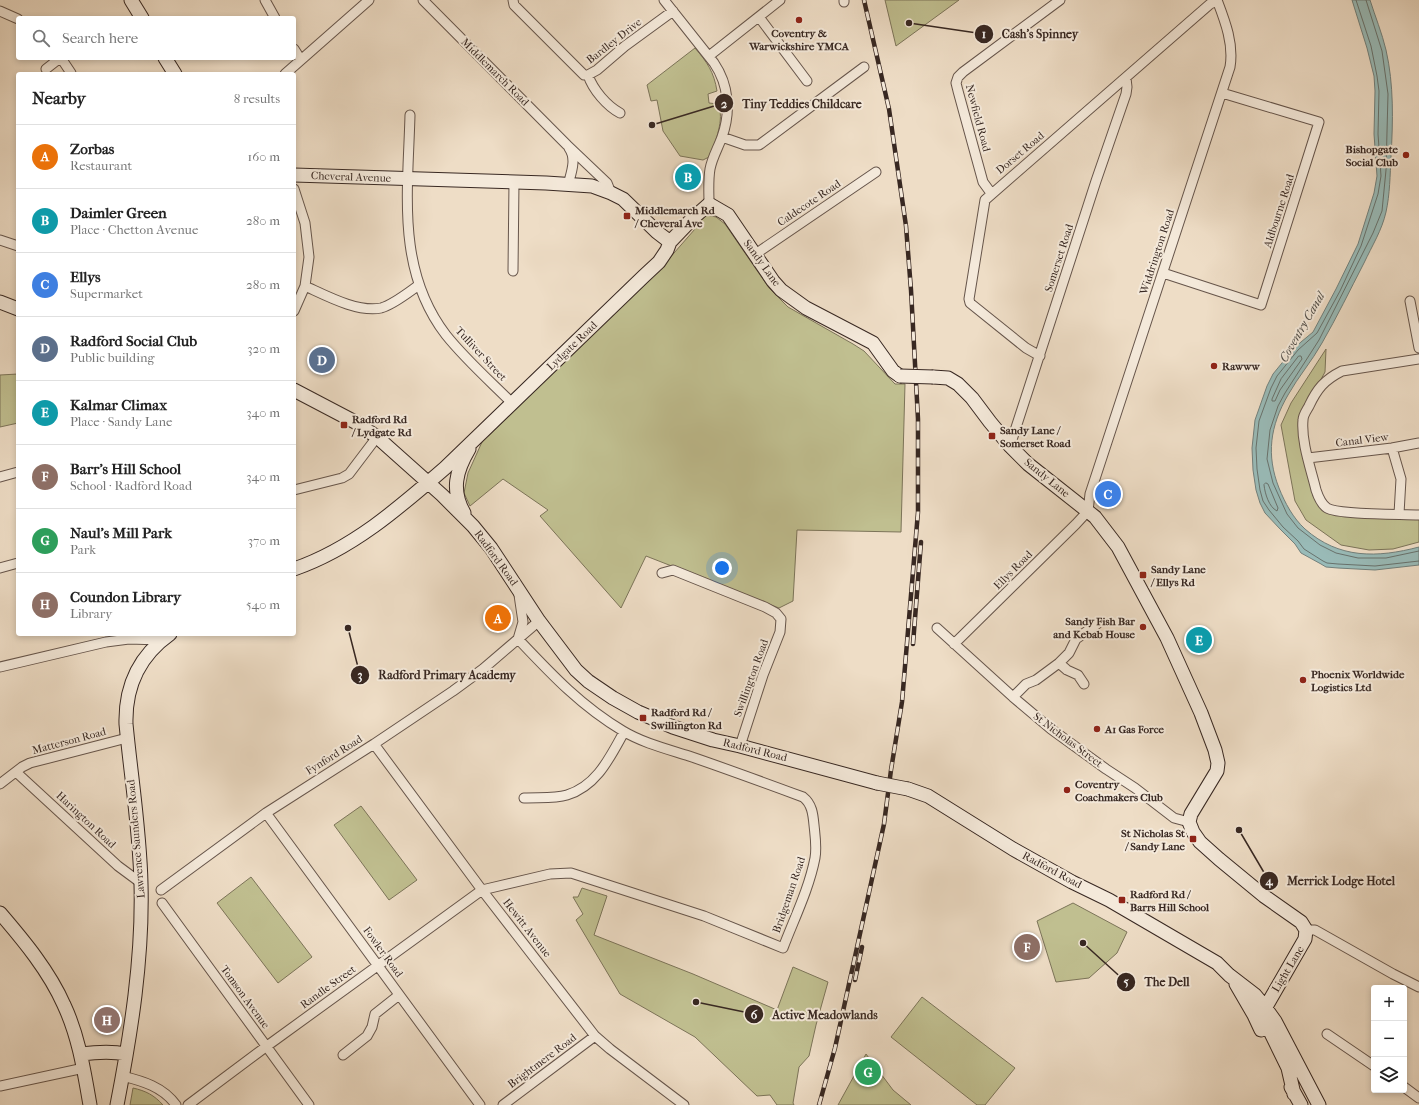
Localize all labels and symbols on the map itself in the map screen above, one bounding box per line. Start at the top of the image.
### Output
street label: Bardley Drive [584,15,644,66]
marker: Coventry & Warwickshire YMCA [794,15,804,25]
callout: Cash’s Spinney [974,22,1087,46]
place label: Coventry & Warwickshire YMCA [748,27,850,53]
text: 1 [982,27,986,41]
text: Cash’s Spinney [1002,27,1079,42]
street label: Middlemarch Road [458,35,532,109]
street label: Newfield Road [963,83,993,154]
callout: Tiny Teddies Childcare [714,91,870,115]
text: 2 [721,97,728,111]
text: Tiny Teddies Childcare [741,97,862,112]
street label: Dorset Road [993,128,1047,177]
place label: Bishopgate Social Club [1346,143,1399,169]
marker: Bishopgate Social Club [1401,150,1411,160]
pin: B [675,162,701,192]
street label: Cheveral Avenue [311,169,392,185]
street label: Aldbourne Road [1261,171,1297,251]
street label: Caldecote Road [775,177,844,229]
place label: Middlemarch Rd / Cheveral Ave [634,204,716,230]
street label: Widdrington Road [1137,207,1177,297]
marker: Middlemarch Rd / Cheveral Ave [622,211,632,221]
street label: Somerset Road [1042,221,1076,294]
street label: Sandy Lane [741,237,784,289]
water label: Coventry Canal [1276,288,1329,364]
street label: Lydgate Road [544,318,601,373]
street label: Tulliver Street [453,324,509,384]
pin: D [309,345,335,375]
place label: Rawww [1222,360,1260,373]
marker: Rawww [1209,361,1219,371]
place label: Radford Rd / Lydgate Rd [351,413,412,439]
marker: Radford Rd / Lydgate Rd [339,420,349,430]
place label: Sandy Lane / Somerset Road [1000,424,1072,450]
street label: Canal View [1335,430,1390,450]
marker: Sandy Lane / Somerset Road [987,431,997,441]
street label: Sandy Lane [1022,456,1073,501]
pin: C [1095,479,1121,509]
street label: Radford Road [471,528,521,589]
street label: Ellys Road [991,547,1036,592]
your location [712,558,732,578]
place label: Sandy Lane / Ellys Rd [1150,563,1206,589]
marker: Sandy Lane / Ellys Rd [1138,570,1148,580]
pin: A [485,603,511,633]
place label: Sandy Fish Bar and Kebab House [1053,615,1136,641]
marker: Sandy Fish Bar and Kebab House [1138,622,1148,632]
pin: E [1186,625,1212,655]
street label: Swillington Road [731,637,771,718]
callout: Radford Primary Academy [350,663,524,687]
text: 3 [358,668,363,683]
text: Radford Primary Academy [378,668,516,683]
place label: Phoenix Worldwide Logistics Ltd [1311,668,1405,694]
marker: Phoenix Worldwide Logistics Ltd [1298,675,1308,685]
place label: Radford Rd / Swillington Rd [651,706,723,732]
street label: St Nicholas Street [1031,710,1105,770]
marker: Radford Rd / Swillington Rd [638,713,648,723]
place label: A1 Gas Force [1104,723,1165,736]
marker: A1 Gas Force [1092,724,1102,734]
street label: Matterson Road [31,725,108,757]
street label: Fynford Road [303,732,366,778]
street label: Radford Road [722,736,789,764]
street label: Lawrence Saunders Road [124,778,148,899]
place label: Coventry Coachmakers Club [1075,778,1163,804]
marker: Coventry Coachmakers Club [1062,785,1072,795]
street label: Harington Road [53,789,119,852]
place label: St Nicholas St / Sandy Lane [1121,827,1186,853]
marker: St Nicholas St / Sandy Lane [1188,834,1198,844]
street label: Radford Road [1020,849,1085,892]
street label: Bridgeman Road [770,854,808,935]
callout: Merrick Lodge Hotel [1259,869,1403,893]
text: 4 [1264,874,1273,889]
text: Merrick Lodge Hotel [1286,874,1396,889]
place label: Radford Rd / Barrs Hill School [1130,888,1210,914]
marker: Radford Rd / Barrs Hill School [1117,895,1127,905]
street label: Hewitt Avenue [500,896,554,960]
street label: Fowler Road [360,924,406,981]
pin: F [1014,932,1040,962]
street label: Light Lane [1269,943,1307,994]
street label: Randle Street [298,962,358,1011]
street label: Tomson Avenue [218,963,273,1032]
callout: The Dell [1116,970,1197,994]
text: 5 [1123,975,1129,989]
text: The Dell [1143,975,1190,989]
callout: Active Meadowlands [744,1002,886,1026]
pin: H [94,1005,120,1035]
text: 6 [751,1008,758,1022]
text: Active Meadowlands [771,1008,878,1022]
street label: Brightmere Road [505,1030,580,1091]
pin: G [855,1057,881,1087]

